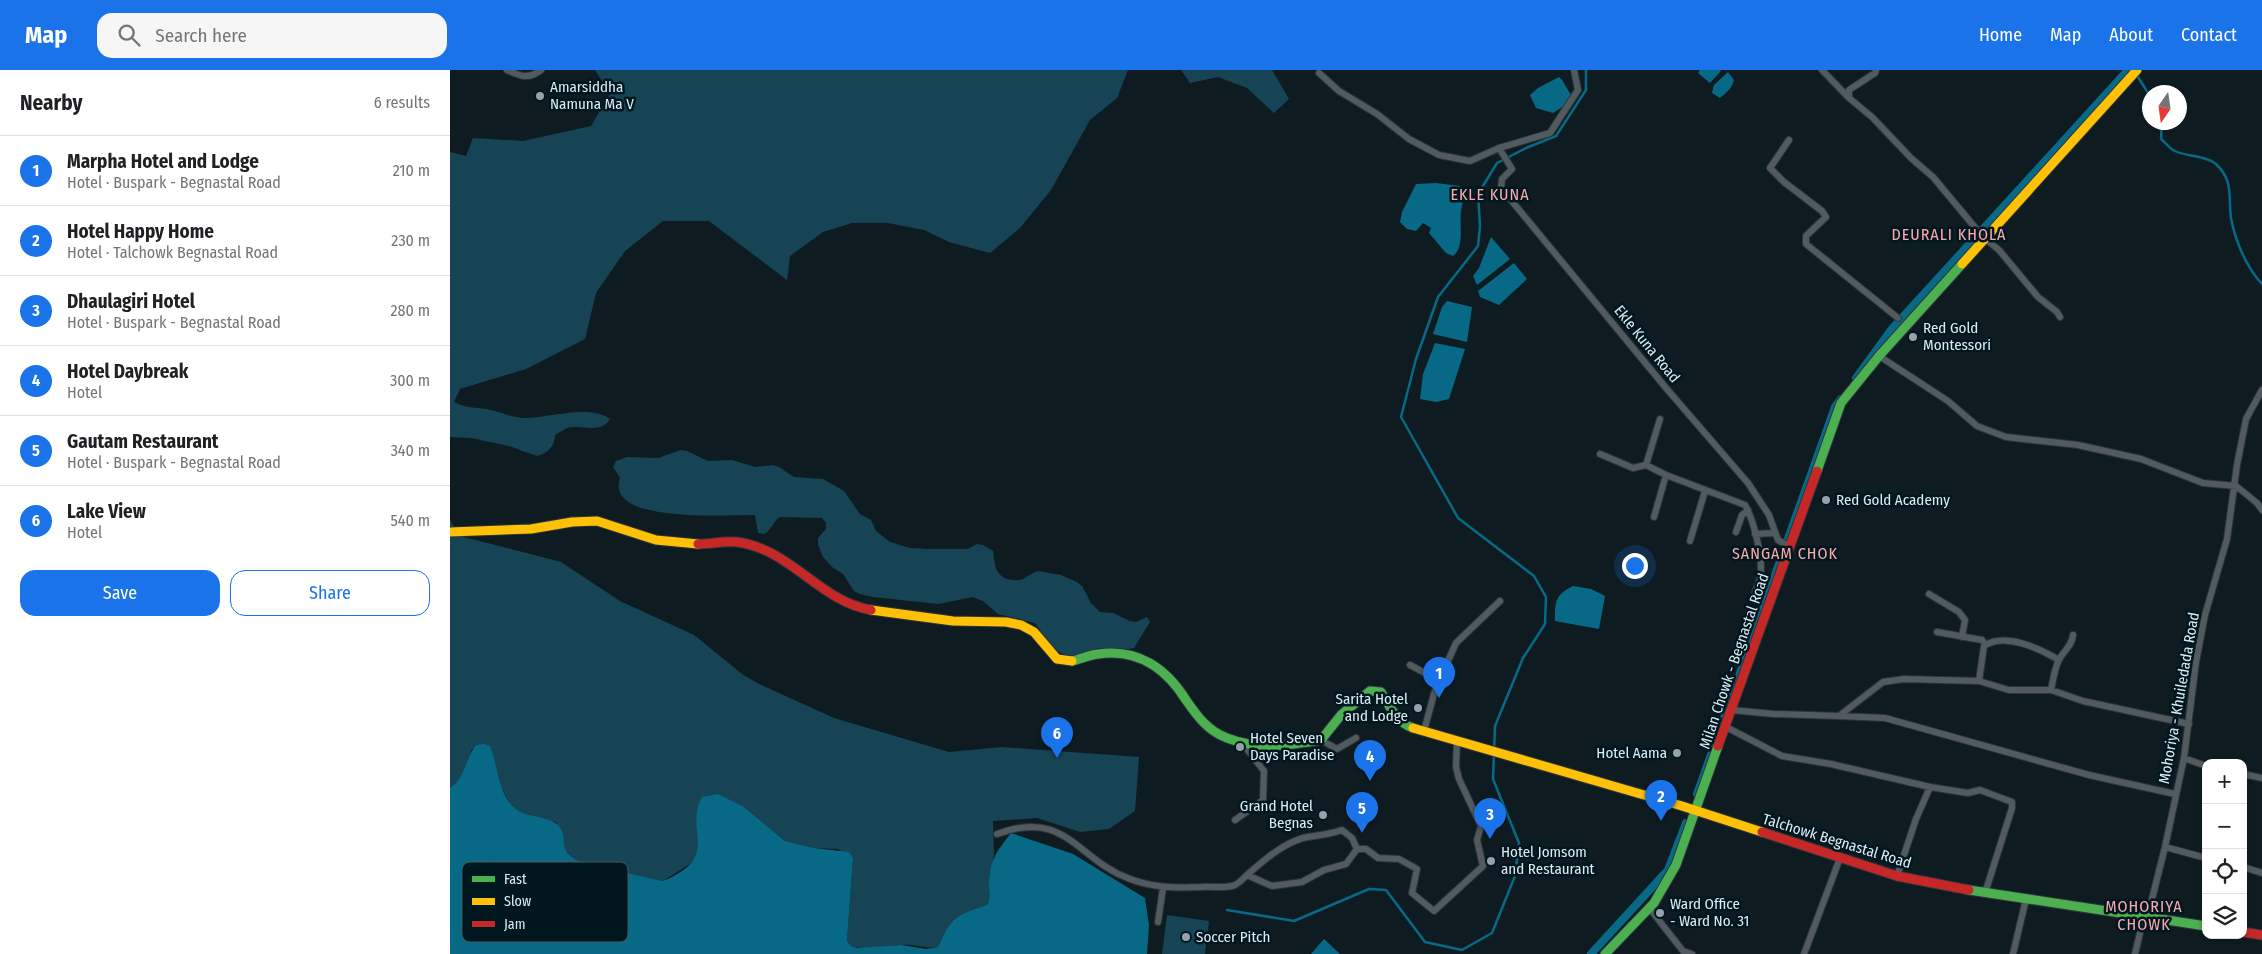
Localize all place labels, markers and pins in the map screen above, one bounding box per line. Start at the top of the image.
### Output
place label: Amarsiddha Namuna Ma V [550,78,634,113]
marker: Amarsiddha Namuna Ma V [534,90,546,102]
place label: Red Gold Montessori [1923,319,1991,354]
marker: Red Gold Montessori [1907,331,1919,343]
place label: Red Gold Academy [1836,491,1950,509]
marker: Red Gold Academy [1820,494,1832,506]
pin: 1 [1423,657,1455,698]
place label: Sarita Hotel and Lodge [1335,690,1408,725]
marker: Sarita Hotel and Lodge [1412,702,1424,714]
pin: 6 [1041,717,1073,758]
place label: Hotel Seven Days Paradise [1250,729,1334,764]
pin: 4 [1354,740,1386,781]
marker: Hotel Seven Days Paradise [1234,741,1246,753]
place label: Hotel Aama [1596,744,1667,762]
marker: Hotel Aama [1671,747,1683,759]
pin: 2 [1645,780,1677,821]
pin: 5 [1346,792,1378,833]
place label: Grand Hotel Begnas [1240,797,1313,832]
pin: 3 [1474,798,1506,839]
marker: Grand Hotel Begnas [1317,809,1329,821]
place label: Hotel Jomsom and Restaurant [1501,843,1595,878]
marker: Hotel Jomsom and Restaurant [1485,855,1497,867]
place label: Ward Office - Ward No. 31 [1670,895,1749,930]
marker: Ward Office - Ward No. 31 [1654,907,1666,919]
place label: Soccer Pitch [1196,928,1270,946]
marker: Soccer Pitch [1180,931,1192,943]

